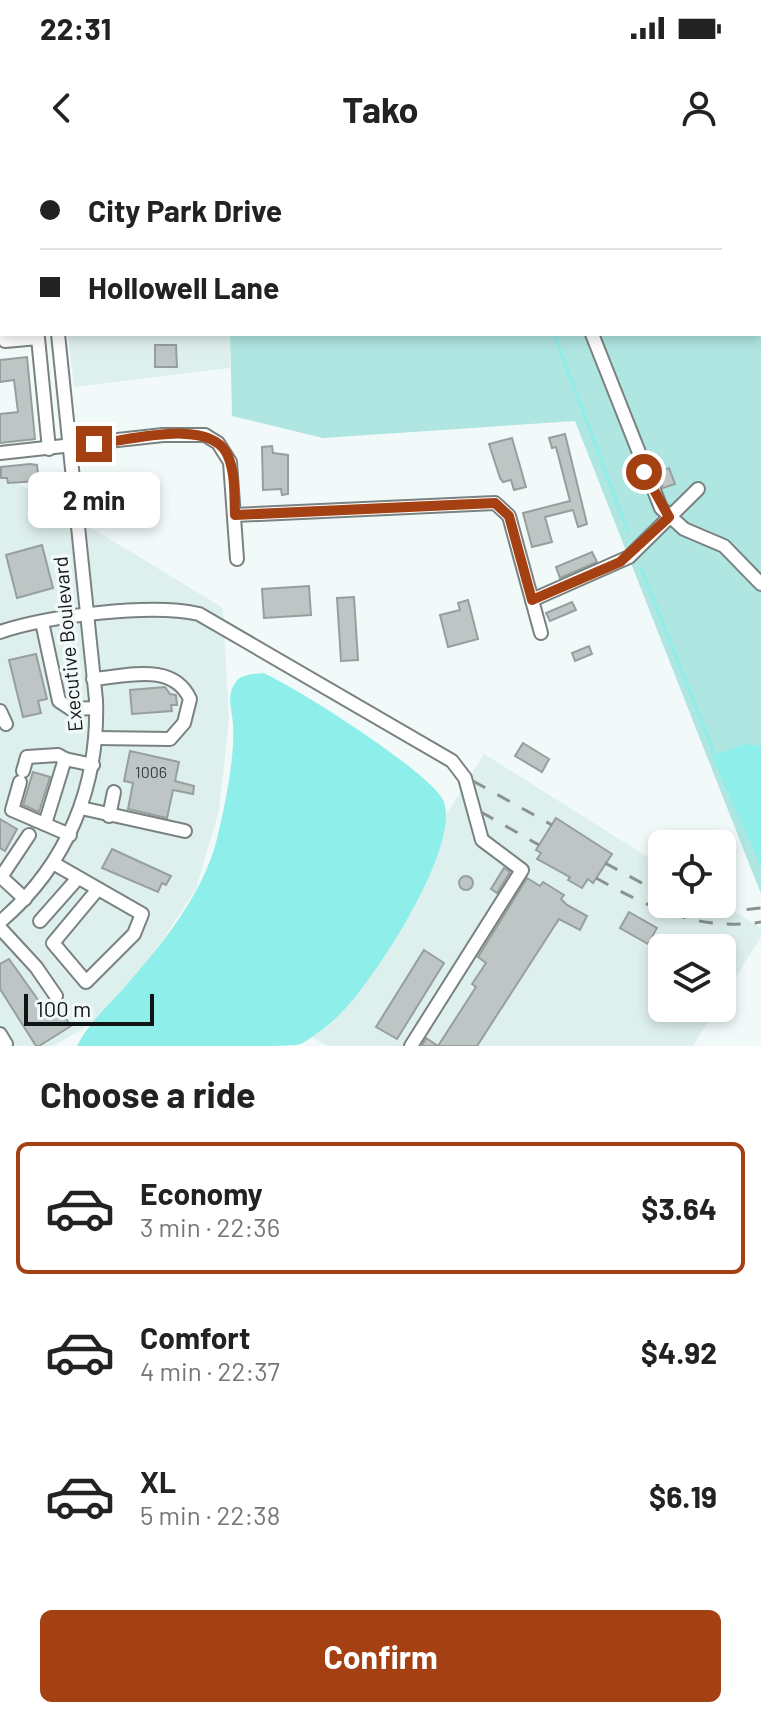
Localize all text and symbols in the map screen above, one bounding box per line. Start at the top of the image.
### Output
text: 22:31 [40,10,111,46]
icon: back [40,86,84,130]
icon: person [677,86,721,130]
text: Tako [342,87,419,130]
text: City Park Drive [88,192,282,228]
text: Hollowell Lane [88,269,279,305]
route end [76,426,112,462]
route start [626,454,662,490]
callout: 2 min [28,472,160,528]
text: 2 min [63,484,125,515]
street label: Executive Boulevard [47,555,87,733]
house number: 1006 [135,762,167,781]
map controls [648,830,736,1022]
button: locate [648,830,736,918]
button: layers [648,934,736,1022]
scale bar [24,990,154,1026]
text: 100 m [36,995,91,1021]
text: Choose a ride [40,1072,256,1115]
icon: car [44,1172,116,1244]
text: Economy [140,1175,263,1211]
text: $3.64 [641,1190,717,1226]
text: 3 min · 22:36 [140,1211,280,1242]
icon: car [44,1316,116,1388]
text: Comfort [140,1319,250,1355]
text: $4.92 [641,1334,717,1370]
text: 4 min · 22:37 [140,1355,280,1386]
icon: car [44,1460,116,1532]
text: XL [140,1463,176,1499]
text: $6.19 [649,1478,717,1514]
text: 5 min · 22:38 [140,1499,280,1530]
button: Confirm [40,1610,721,1702]

